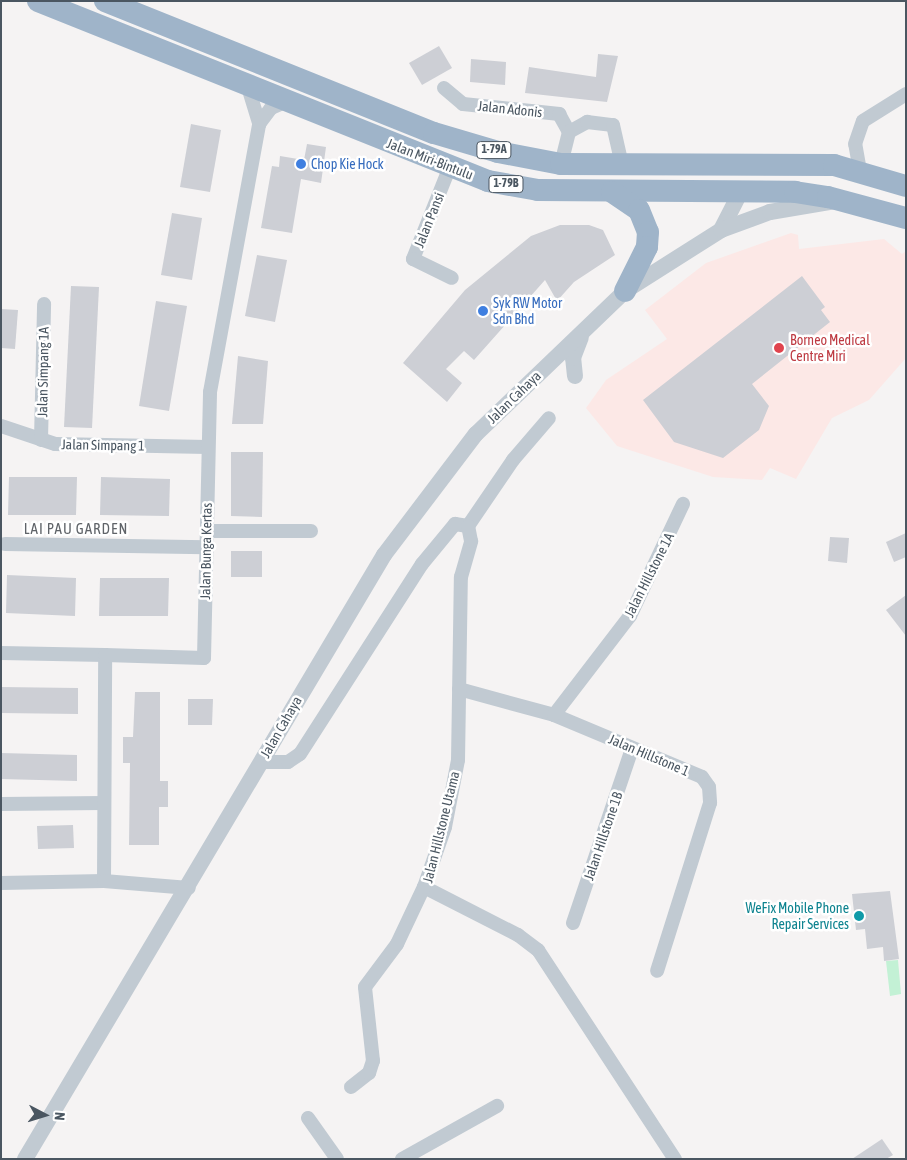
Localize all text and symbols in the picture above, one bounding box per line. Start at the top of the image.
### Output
street label: Jalan Adonis [477,97,543,121]
street label: Jalan Miri-Bintulu [384,135,476,183]
road number: 1-79A [475,140,513,160]
place label: Chop Kie Hock [311,156,384,172]
marker: Chop Kie Hock [295,158,307,170]
road number: 1-79B [487,174,525,193]
street label: Jalan Pansi [410,190,448,250]
place label: Syk RW Motor Sdn Bhd [493,295,562,328]
marker: Syk RW Motor Sdn Bhd [477,305,489,317]
street label: Jalan Simpang 1A [34,327,52,417]
place label: Borneo Medical Centre Miri [790,332,870,364]
marker: Borneo Medical Centre Miri [772,341,786,355]
street label: Jalan Cahaya [484,367,544,427]
street label: Jalan Simpang 1 [61,436,145,454]
street label: Jalan Bunga Kertas [197,503,215,599]
district label: LAI PAU GARDEN [22,520,130,538]
street label: Jalan Hillstone 1A [620,530,678,620]
street label: Jalan Cahaya [257,693,305,761]
street label: Jalan Hillstone 1 [606,731,692,779]
street label: Jalan Hillstone Utama [419,769,463,885]
street label: Jalan Hillstone 1B [580,790,626,882]
place label: WeFix Mobile Phone Repair Services [745,900,849,932]
marker: WeFix Mobile Phone Repair Services [853,910,865,922]
north arrow [20,1090,70,1140]
text: N [52,1111,68,1121]

